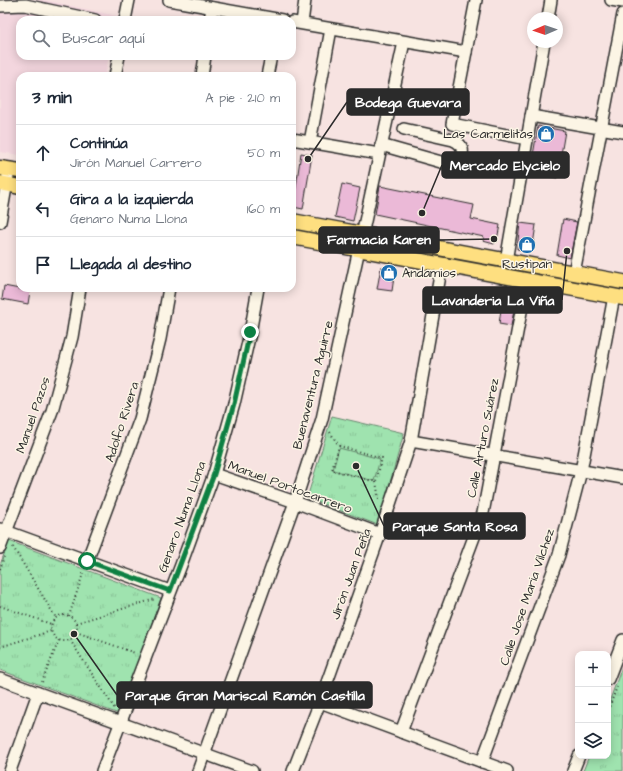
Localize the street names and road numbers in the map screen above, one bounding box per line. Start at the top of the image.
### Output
street label: Buenaventura Aguirre [288,319,339,452]
street label: Manuel Pazos [11,374,55,456]
street label: Calle Arturo Suárez [463,376,504,499]
street label: Adolfo Rivera [101,379,144,464]
street label: Manuel Portocarrero [225,456,355,518]
street label: Genaro Numa Llona [154,459,211,575]
street label: Jirón Juan Peña [326,526,376,622]
street label: Calle Jose Maria Vilchez [495,526,559,668]

